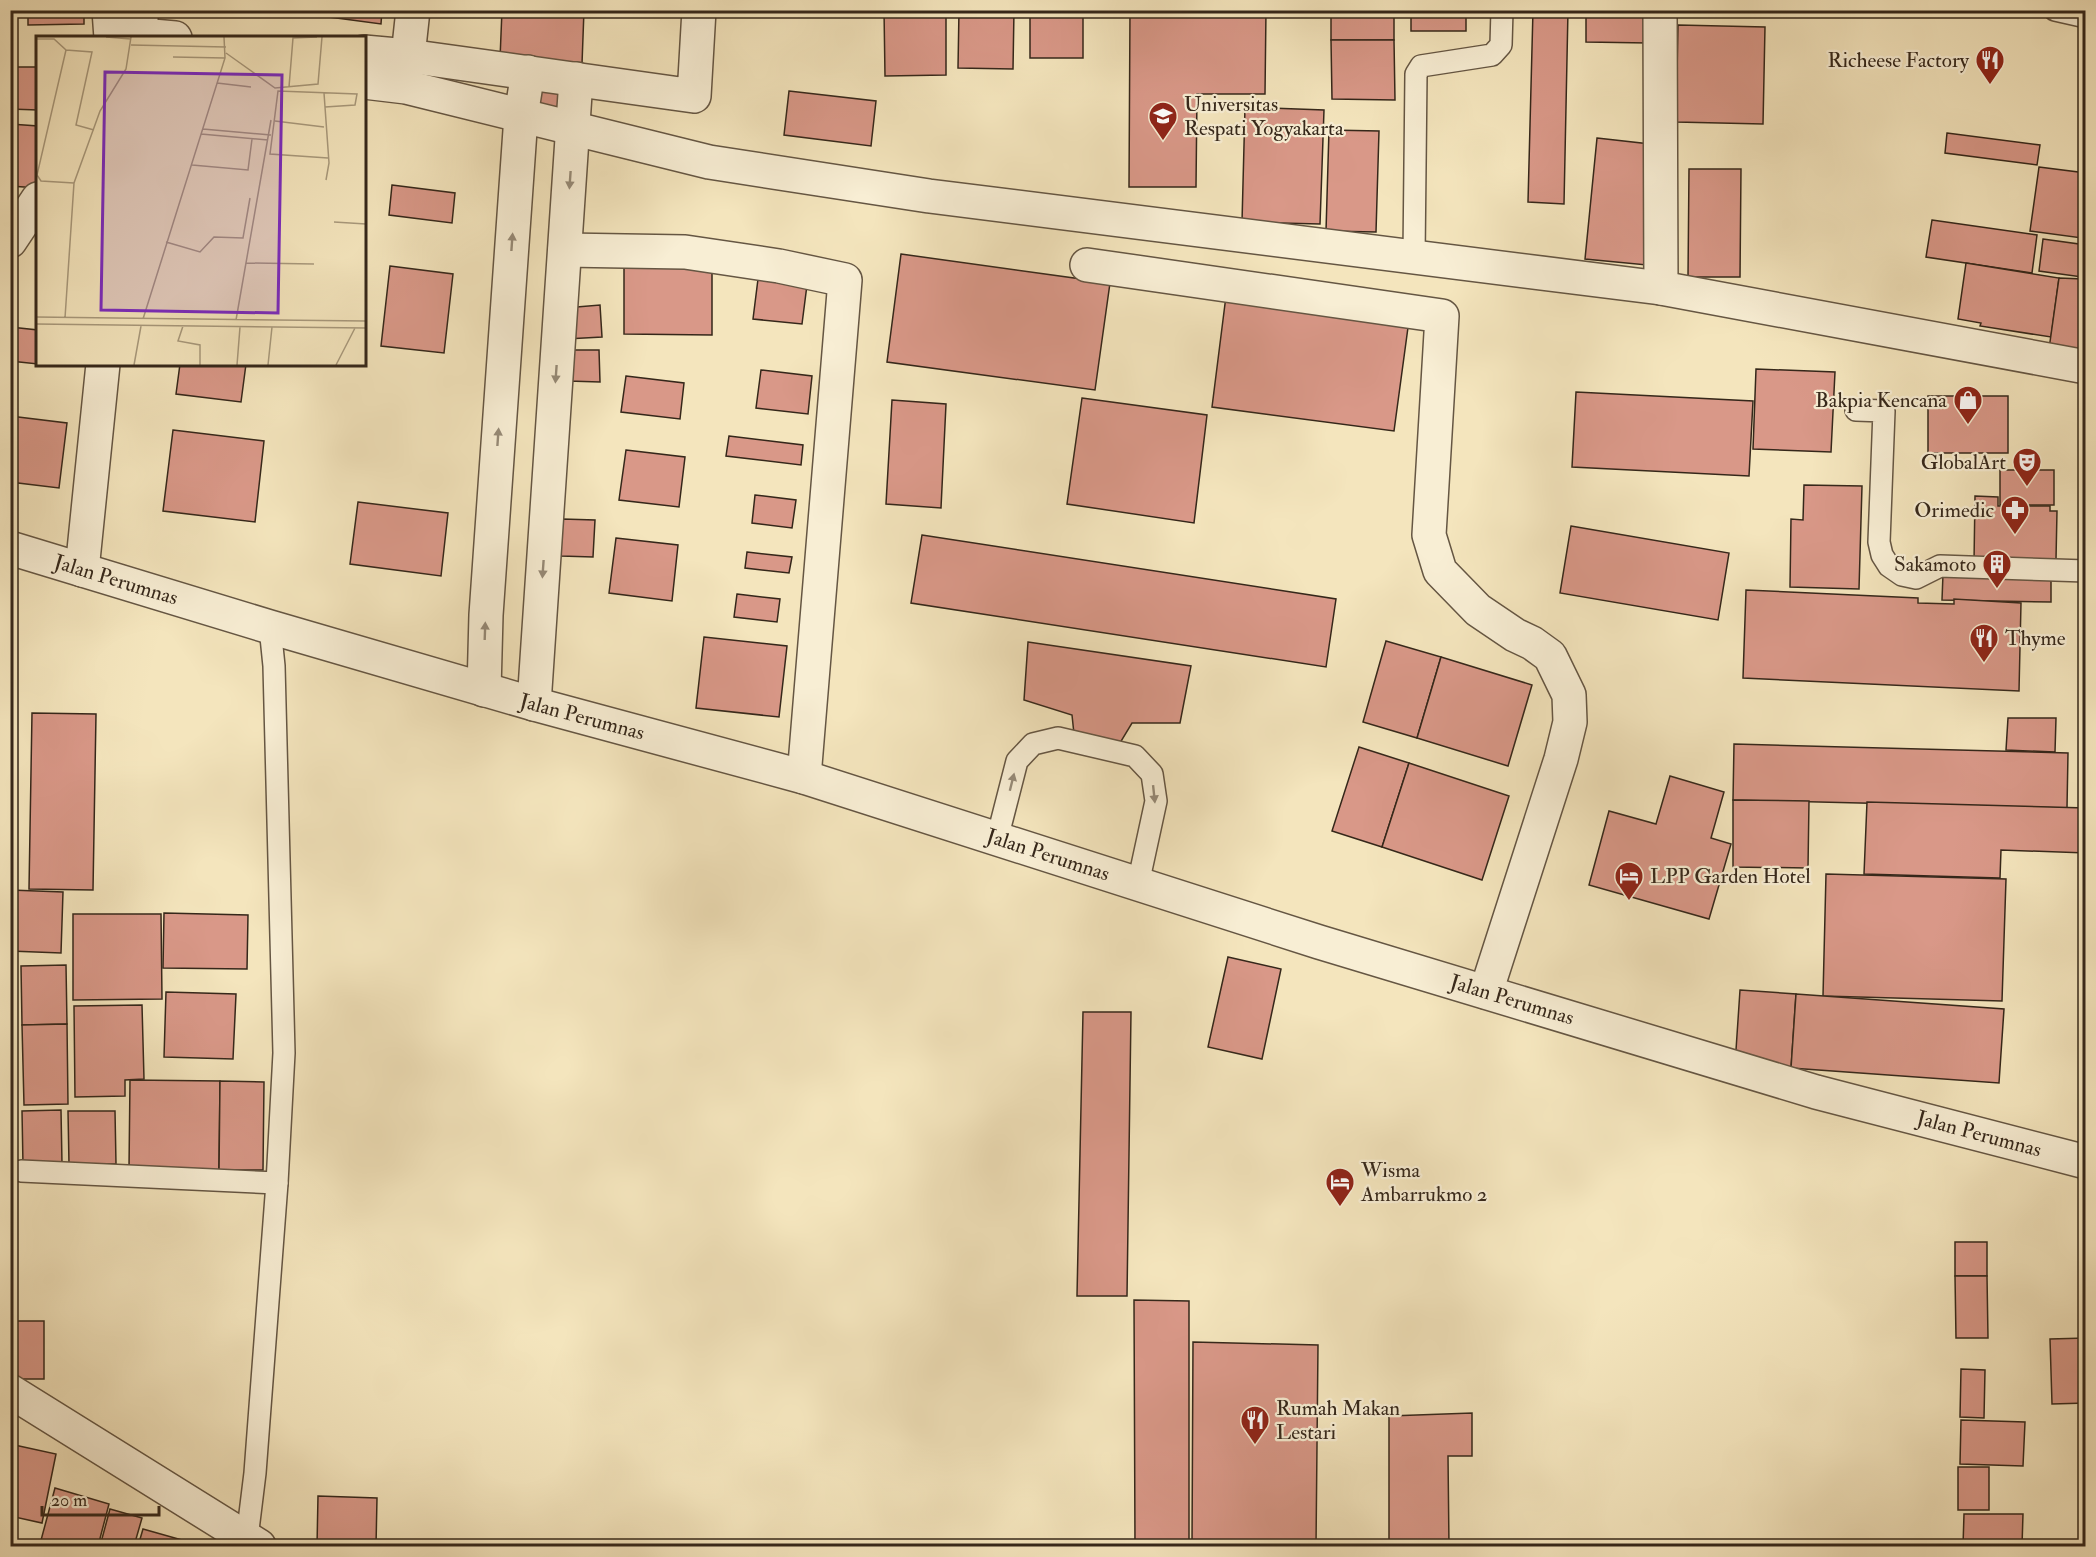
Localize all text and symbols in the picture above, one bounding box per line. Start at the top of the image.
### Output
inset map [36,36,366,366]
restaurant icon: Richeese Factory [1974,44,2006,86]
place label: Richeese Factory [1827,47,1970,74]
place label: Universitas Respati Yogyakarta [1184,91,1344,142]
school or university icon: Universitas Respati Yogyakarta [1147,100,1179,142]
one-way arrow [565,170,575,189]
one-way arrow [508,233,517,252]
one-way arrow [552,365,561,384]
shop icon: Bakpia Kencana [1952,384,1984,426]
place label: Bakpia Kencana [1815,387,1947,414]
one-way arrow [494,427,503,446]
theatre icon: GlobalArt [2011,446,2043,488]
place label: GlobalArt [1921,449,2006,476]
pharmacy icon: Orimedic [1999,494,2031,536]
place label: Orimedic [1914,497,1995,524]
street label: Jalan Perumnas [50,548,181,612]
building icon: Sakamoto [1981,548,2013,590]
place label: Sakamoto [1894,551,1976,578]
one-way arrow [538,559,548,578]
one-way arrow [480,622,490,641]
restaurant icon: Thyme [1968,622,2000,664]
place label: Thyme [2005,625,2066,652]
street label: Jalan Perumnas [516,687,647,747]
one-way arrow [1007,773,1017,791]
one-way arrow [1149,785,1159,804]
street label: Jalan Perumnas [982,822,1113,888]
hotel icon: LPP Garden Hotel [1613,860,1645,902]
place label: LPP Garden Hotel [1650,863,1811,890]
street label: Jalan Perumnas [1446,968,1577,1032]
street label: Jalan Perumnas [1913,1104,2044,1164]
place label: Wisma Ambarrukmo 2 [1360,1157,1487,1208]
hotel icon: Wisma Ambarrukmo 2 [1324,1166,1356,1208]
place label: Rumah Makan Lestari [1276,1395,1400,1446]
restaurant icon: Rumah Makan Lestari [1239,1404,1271,1446]
scale bar [42,1479,159,1517]
text: 20 m [51,1489,87,1512]

